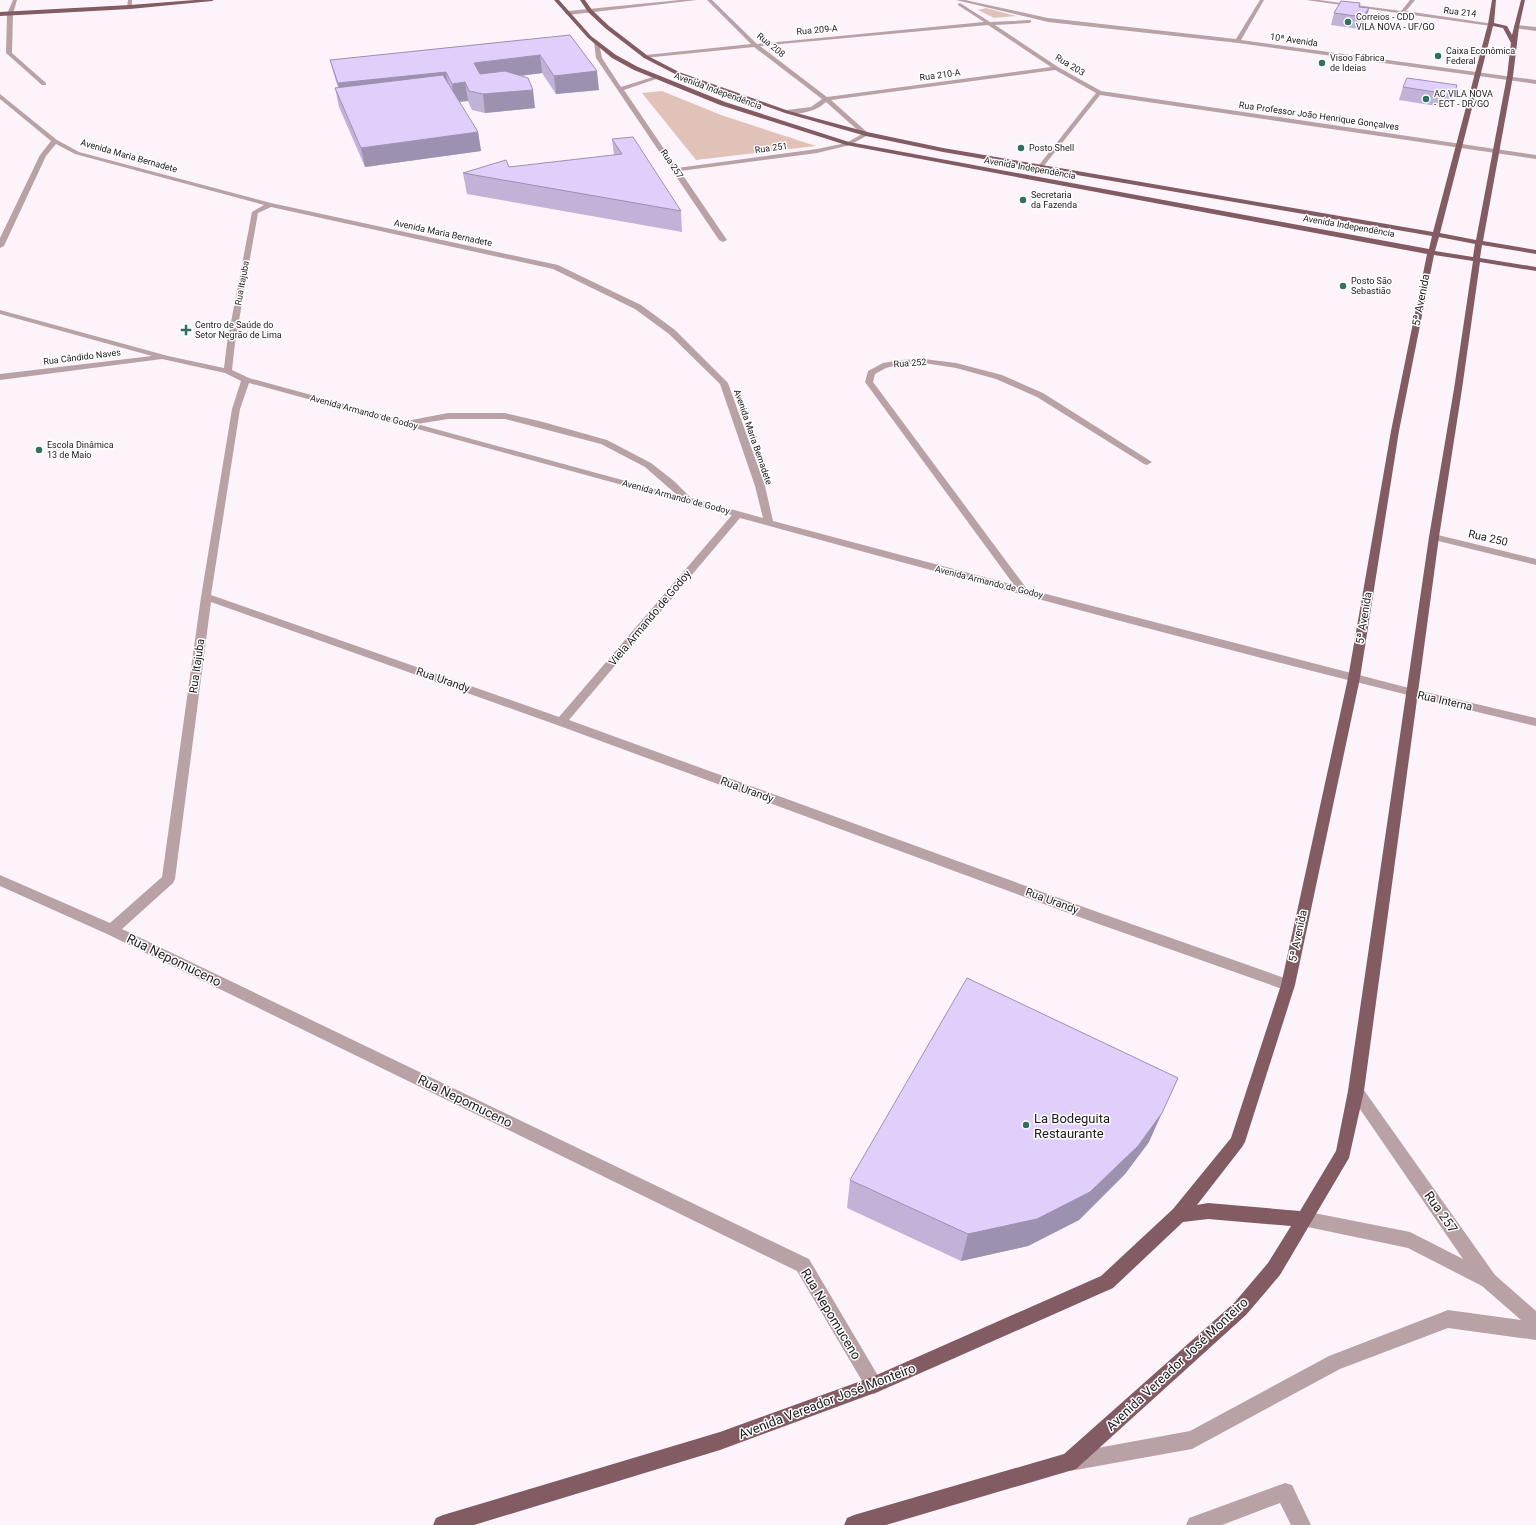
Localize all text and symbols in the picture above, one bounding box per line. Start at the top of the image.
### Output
street label: Rua 214 [1443,5,1477,19]
place label: Correios - CDD VILA NOVA - UF/GO [1356,12,1435,32]
marker: Correios - CDD VILA NOVA - UF/GO [1343,17,1353,27]
street label: Rua 209-A [796,23,838,37]
street label: Rua 208 [755,31,787,59]
street label: 10ª Avenida [1269,32,1319,48]
place label: Caixa Econômica Federal [1446,46,1515,66]
marker: Caixa Econômica Federal [1433,51,1443,61]
street label: Rua 203 [1053,52,1087,78]
place label: Visoo Fábrica de Ideias [1330,53,1385,73]
marker: Visoo Fábrica de Ideias [1317,58,1327,68]
street label: Rua 210-A [919,67,961,83]
street label: Avenida Independência [673,70,763,112]
place label: AC VILA NOVA - ECT - DR/GO [1434,89,1493,109]
marker: AC VILA NOVA - ECT - DR/GO [1421,94,1431,104]
street label: Rua Professor João Henrique Gonçalves [1238,100,1400,132]
street label: Avenida Maria Bernadete [80,137,179,175]
street label: Rua 251 [754,141,788,155]
marker: Posto Shell [1016,143,1026,153]
place label: Posto Shell [1029,143,1074,153]
street label: Rua 257 [659,148,685,180]
street label: Avenida Independência [983,155,1077,181]
place label: Secretaria da Fazenda [1031,190,1077,210]
marker: Secretaria da Fazenda [1018,195,1028,205]
street label: Avenida Independência [1302,213,1396,239]
street label: Avenida Maria Bernadete [393,218,493,248]
street label: Rua Itajuba [233,260,251,306]
street label: 5ª Avenida [1410,273,1432,327]
place label: Posto São Sebastião [1351,276,1392,296]
marker: Posto São Sebastião [1338,281,1348,291]
place label: Centro de Saúde do Setor Negrão de Lima [195,320,282,340]
marker: Centro de Saúde do Setor Negrão de Lima [180,324,192,336]
street label: Rua Cândido Naves [43,347,122,367]
street label: Rua 252 [893,357,927,369]
street label: Avenida Maria Bernadete [732,388,774,486]
street label: Avenida Armando de Godoy [309,393,420,431]
place label: Escola Dinâmica 13 de Maio [47,440,114,460]
marker: Escola Dinâmica 13 de Maio [34,445,44,455]
street label: Avenida Armando de Godoy [621,478,732,516]
street label: Rua 250 [1467,527,1509,549]
street label: Avenida Armando de Godoy [934,564,1045,600]
street label: Viela Armando de Godoy [606,567,694,668]
street label: 5ª Avenida [1353,591,1375,645]
street label: Rua Itajuba [187,638,207,694]
street label: Rua Urandy [415,665,472,695]
street label: Rua Interna [1416,688,1474,714]
street label: Rua Urandy [719,774,776,806]
street label: Rua Urandy [1024,885,1081,917]
street label: 5ª Avenida [1286,909,1310,963]
street label: Rua Nepomuceno [124,931,224,989]
street label: Rua Nepomuceno [415,1072,515,1130]
place label: La Bodeguita Restaurante [1034,1111,1110,1141]
marker: La Bodeguita Restaurante [1021,1120,1031,1130]
street label: Rua 257 [1421,1188,1461,1236]
street label: Rua Nepomuceno [798,1266,864,1362]
street label: Avenida Vereador José Monteiro [1103,1294,1251,1434]
street label: Avenida Vereador José Monteiro [736,1360,918,1442]

